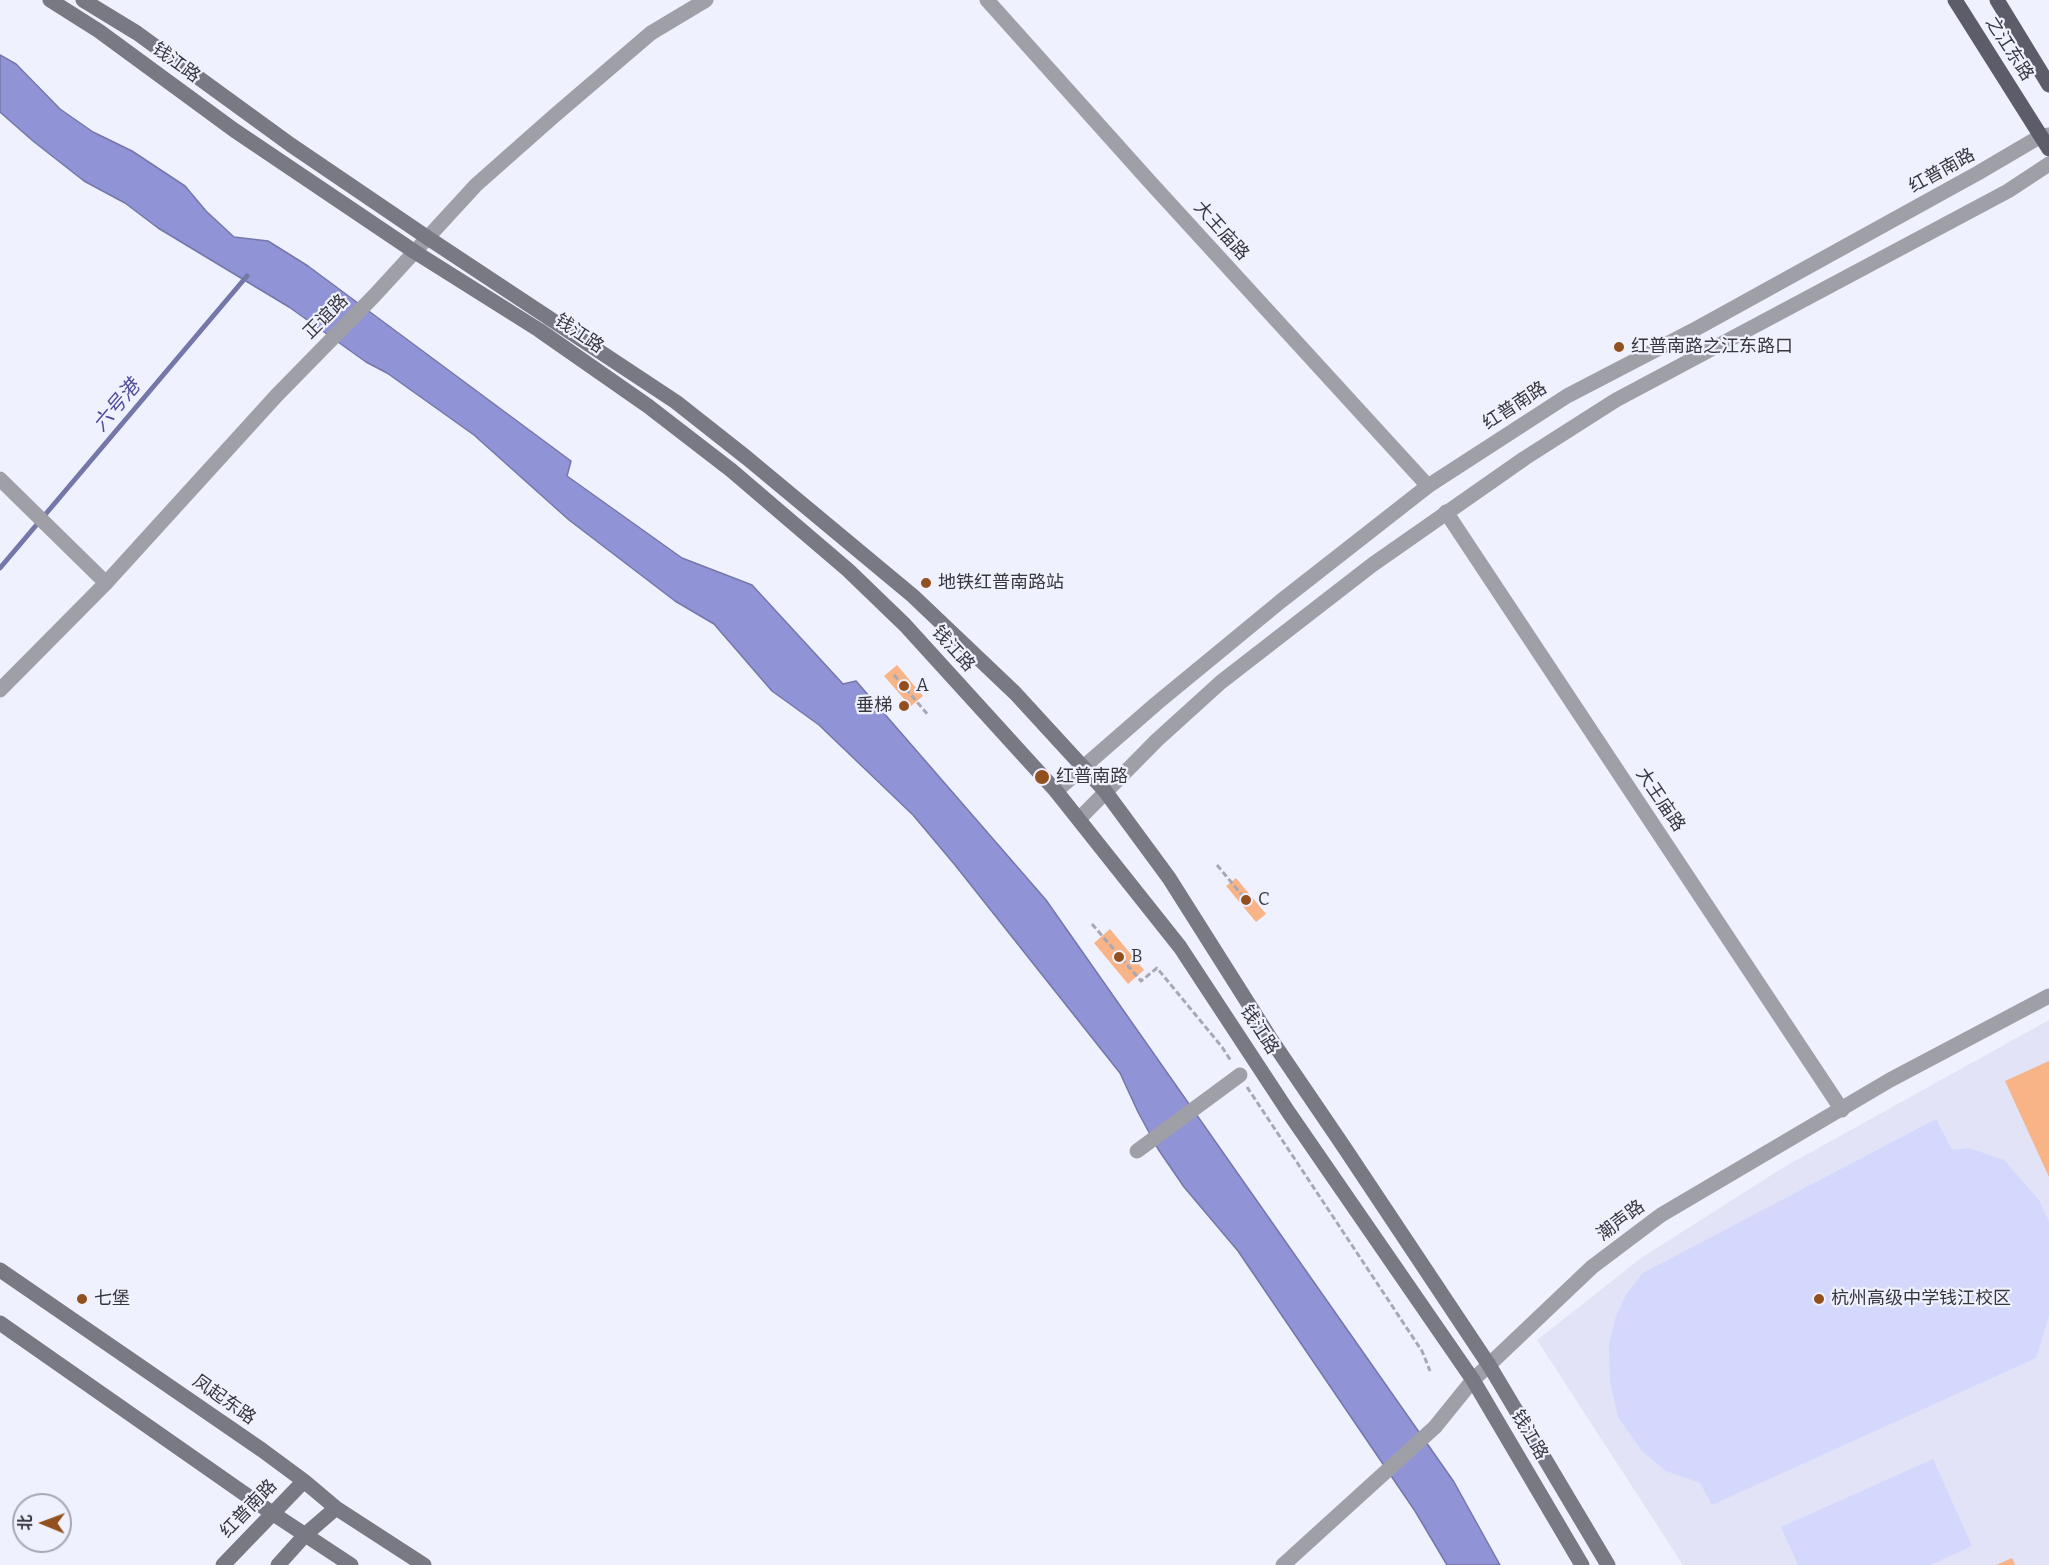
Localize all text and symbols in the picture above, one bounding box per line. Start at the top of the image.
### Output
street label: 之江东路 [1980,13,2038,85]
street label: 钱江路 [148,38,204,88]
street label: 红普南路 [1905,144,1979,198]
street label: 大王庙路 [1189,197,1253,265]
street label: 正谊路 [299,290,353,344]
street label: 钱江路 [551,310,607,358]
place label: 红普南路之江东路口 [1631,336,1793,358]
marker: 红普南路之江东路口 [1612,340,1626,354]
water label: 六号港 [89,375,145,437]
street label: 红普南路 [1479,377,1551,435]
place label: 地铁红普南路站 [938,572,1064,594]
marker: 地铁红普南路站 [919,576,933,590]
street label: 钱江路 [927,622,979,676]
place label: A [916,675,929,697]
marker: A [897,679,911,693]
place label: 垂梯 [856,695,892,717]
marker: 垂梯 [897,699,911,713]
street label: 大王庙路 [1631,764,1689,836]
place label: 红普南路 [1056,766,1128,788]
marker: 红普南路 [1033,768,1051,786]
place label: C [1258,889,1270,911]
marker: C [1239,893,1253,907]
place label: B [1131,946,1143,968]
marker: B [1112,950,1126,964]
street label: 钱江路 [1235,1001,1283,1059]
street label: 潮声路 [1593,1196,1649,1246]
place label: 七堡 [94,1288,130,1310]
place label: 杭州高级中学钱江校区 [1831,1288,2011,1310]
marker: 七堡 [75,1292,89,1306]
marker: 杭州高级中学钱江校区 [1812,1292,1826,1306]
street label: 凤起东路 [188,1371,260,1429]
street label: 钱江路 [1506,1406,1552,1464]
street label: 红普南路 [216,1476,282,1542]
north arrow [12,1493,72,1553]
text: 北 [16,1515,35,1531]

